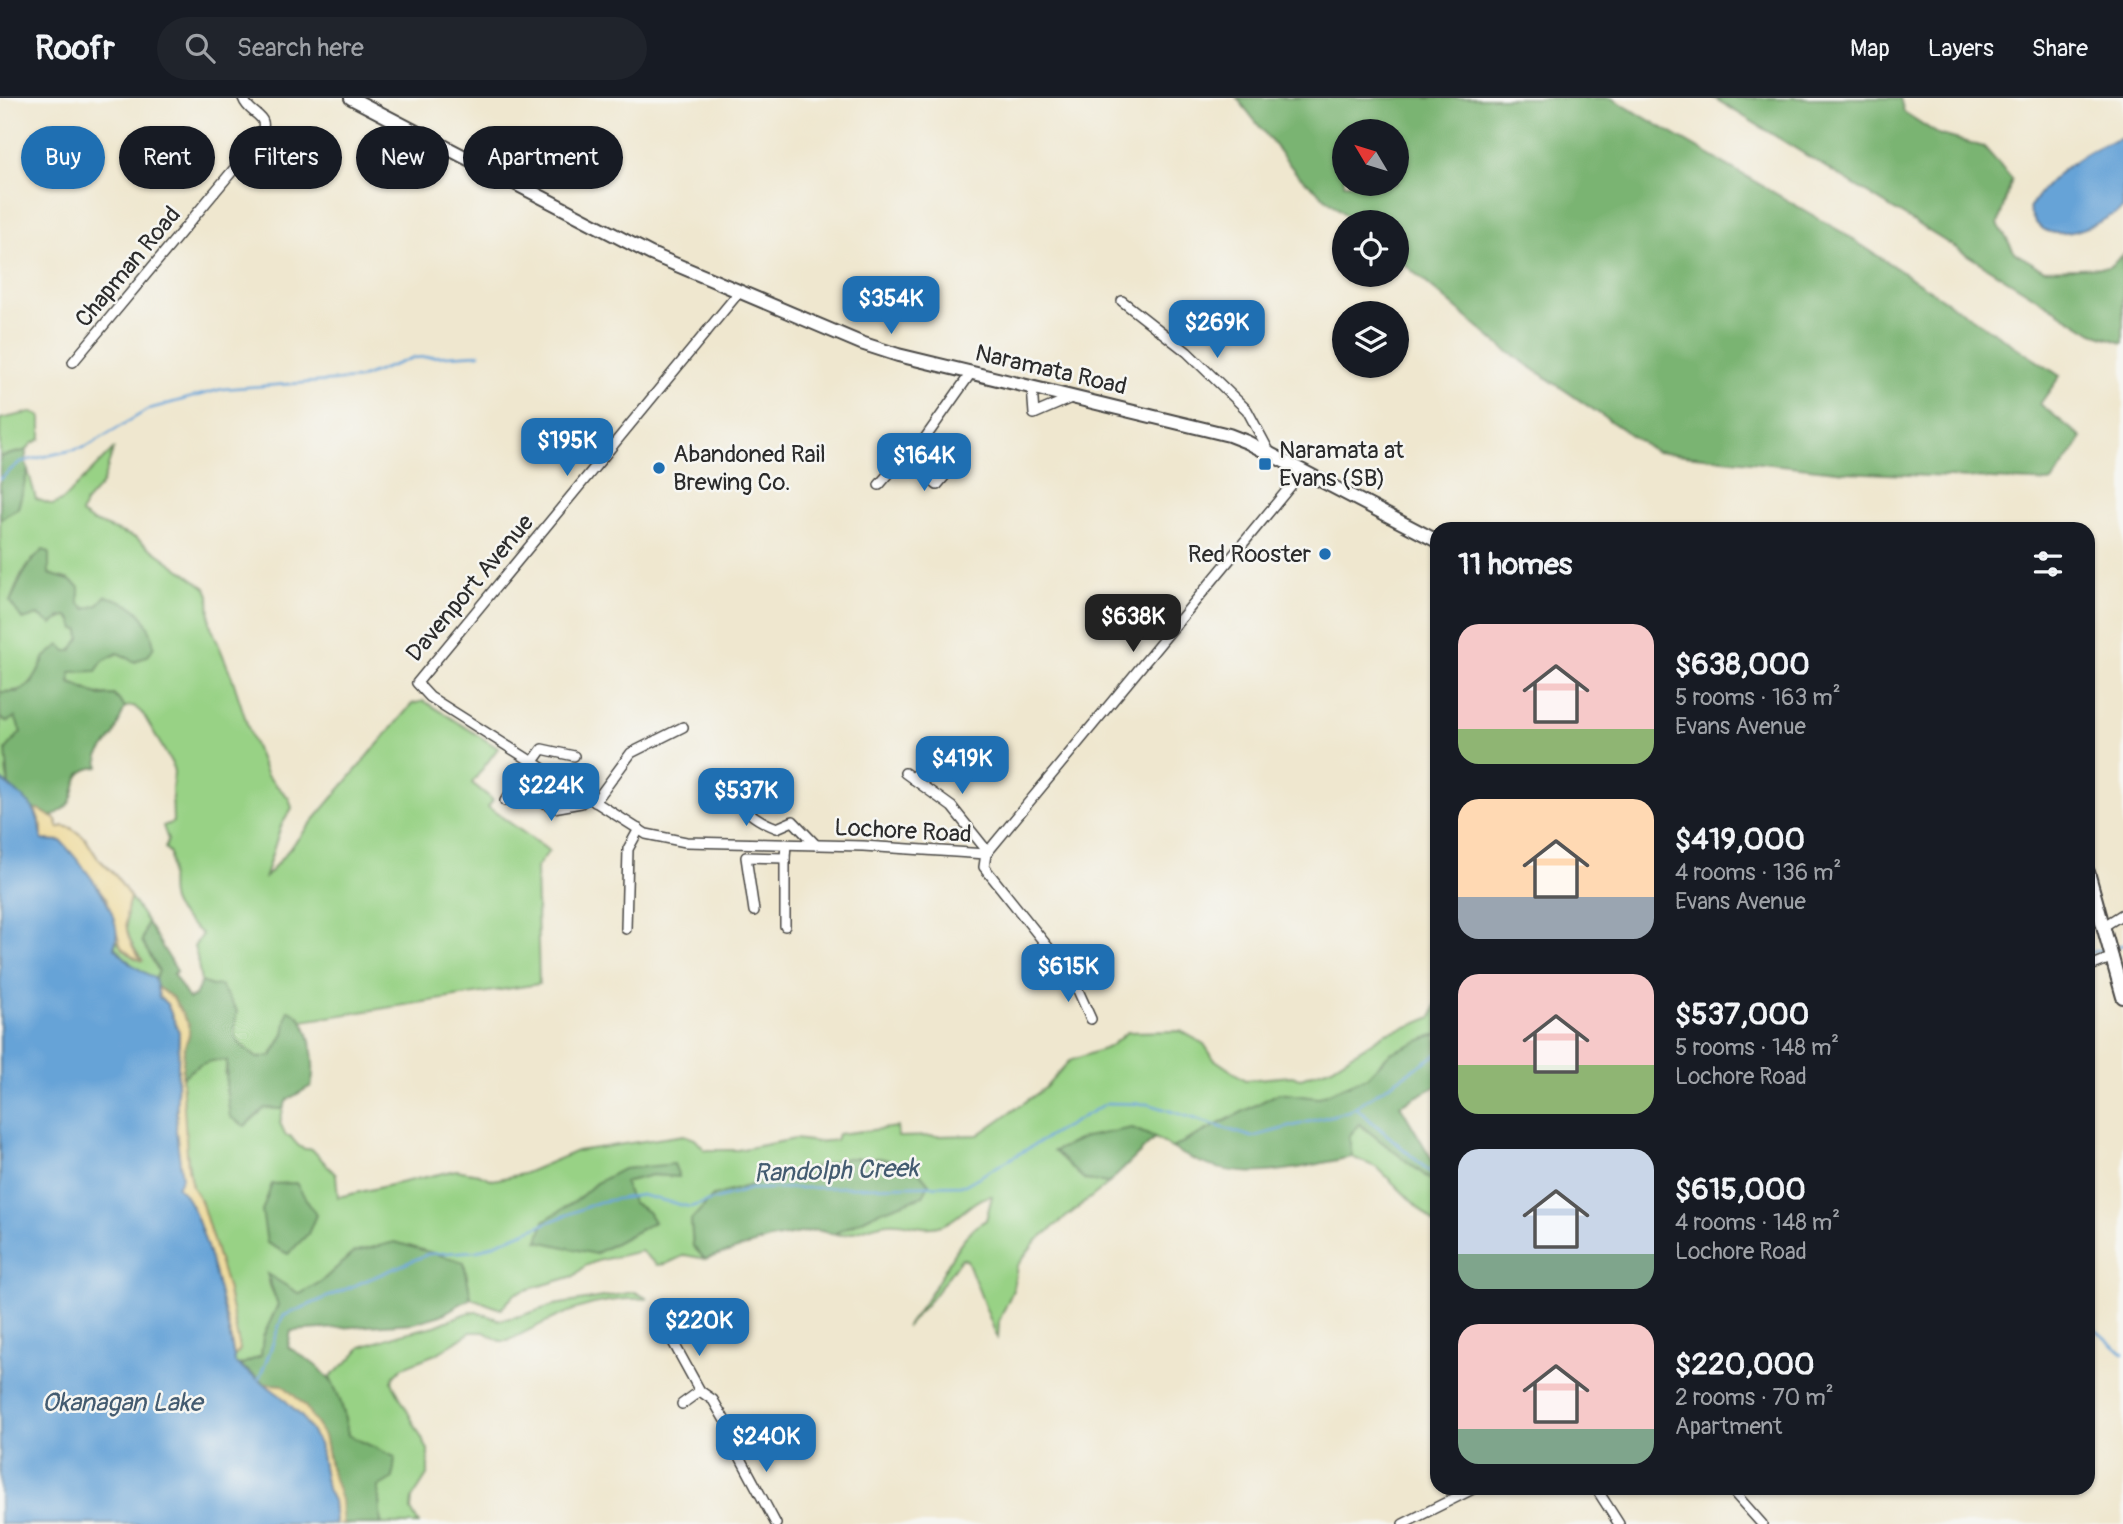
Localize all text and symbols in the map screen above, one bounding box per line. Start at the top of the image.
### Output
search box [157,17,647,80]
text: Roofr [35,28,115,69]
icon: search [181,29,219,67]
text: Search here [237,32,364,64]
text: Map [1850,34,1890,63]
text: Layers [1928,34,1994,63]
text: Share [2032,34,2088,63]
north arrow [1332,119,1409,196]
map controls [1332,119,1409,378]
chip: Buy [21,126,105,189]
chip: Rent [119,126,215,189]
chip: Filters [229,126,342,189]
chip: New [356,126,449,189]
chip: Apartment [463,126,623,189]
street label: Chapman Road [69,201,187,333]
button: locate [1332,210,1409,287]
pin: $354K [842,276,940,336]
text: $354K [859,284,923,313]
pin: $269K [1168,300,1266,360]
button: layers [1332,301,1409,378]
text: $269K [1185,308,1249,337]
street label: Naramata Road [972,338,1130,402]
pin: $195K [518,418,616,478]
text: $195K [537,426,597,455]
pin: $164K [875,434,973,493]
place label: Naramata at Evans (SB) [1279,436,1404,493]
place label: Abandoned Rail Brewing Co. [673,440,826,497]
text: $164K [893,441,955,470]
marker: Naramata at Evans (SB) [1257,456,1273,472]
marker: Abandoned Rail Brewing Co. [651,460,667,476]
street label: Davenport Avenue [400,508,540,668]
place label: Red Rooster [1188,540,1311,569]
icon: filters [2029,545,2067,583]
marker: Red Rooster [1317,546,1333,562]
text: 11 homes [1458,546,1572,583]
pin: $638K [1084,594,1182,654]
text: $638K [1101,602,1165,631]
text: $638,000 [1675,646,1810,683]
icon: home [1514,652,1598,736]
text: 5 rooms · 163 m² [1675,683,1841,712]
text: Evans Avenue [1675,712,1806,741]
pin: $419K [913,736,1011,796]
text: $419K [932,744,992,773]
pin: $224K [502,764,600,823]
pin: $537K [697,768,795,828]
text: $224K [518,771,584,800]
text: $537K [714,776,778,805]
street label: Lochore Road [834,813,972,849]
text: $419,000 [1675,821,1805,858]
icon: home [1514,827,1598,911]
text: 4 rooms · 136 m² [1675,858,1841,887]
text: Evans Avenue [1675,887,1806,916]
pin: $615K [1019,944,1117,1004]
text: $615K [1037,952,1099,981]
text: $537,000 [1675,996,1809,1033]
icon: home [1514,1002,1598,1086]
text: 5 rooms · 148 m² [1675,1033,1839,1062]
text: Lochore Road [1675,1062,1807,1091]
water label: Randolph Creek [753,1152,921,1190]
text: $615,000 [1675,1171,1806,1208]
icon: home [1514,1177,1598,1261]
text: 4 rooms · 148 m² [1675,1208,1840,1237]
text: Lochore Road [1675,1237,1807,1266]
pin: $220K [650,1298,748,1358]
text: $220K [665,1306,733,1335]
text: $220,000 [1675,1346,1814,1383]
icon: home [1514,1352,1598,1436]
text: 2 rooms · 70 m² [1675,1383,1834,1412]
water label: Okanagan Lake [42,1387,204,1419]
text: Apartment [1675,1412,1782,1441]
pin: $240K [717,1414,815,1474]
text: $240K [732,1422,800,1451]

